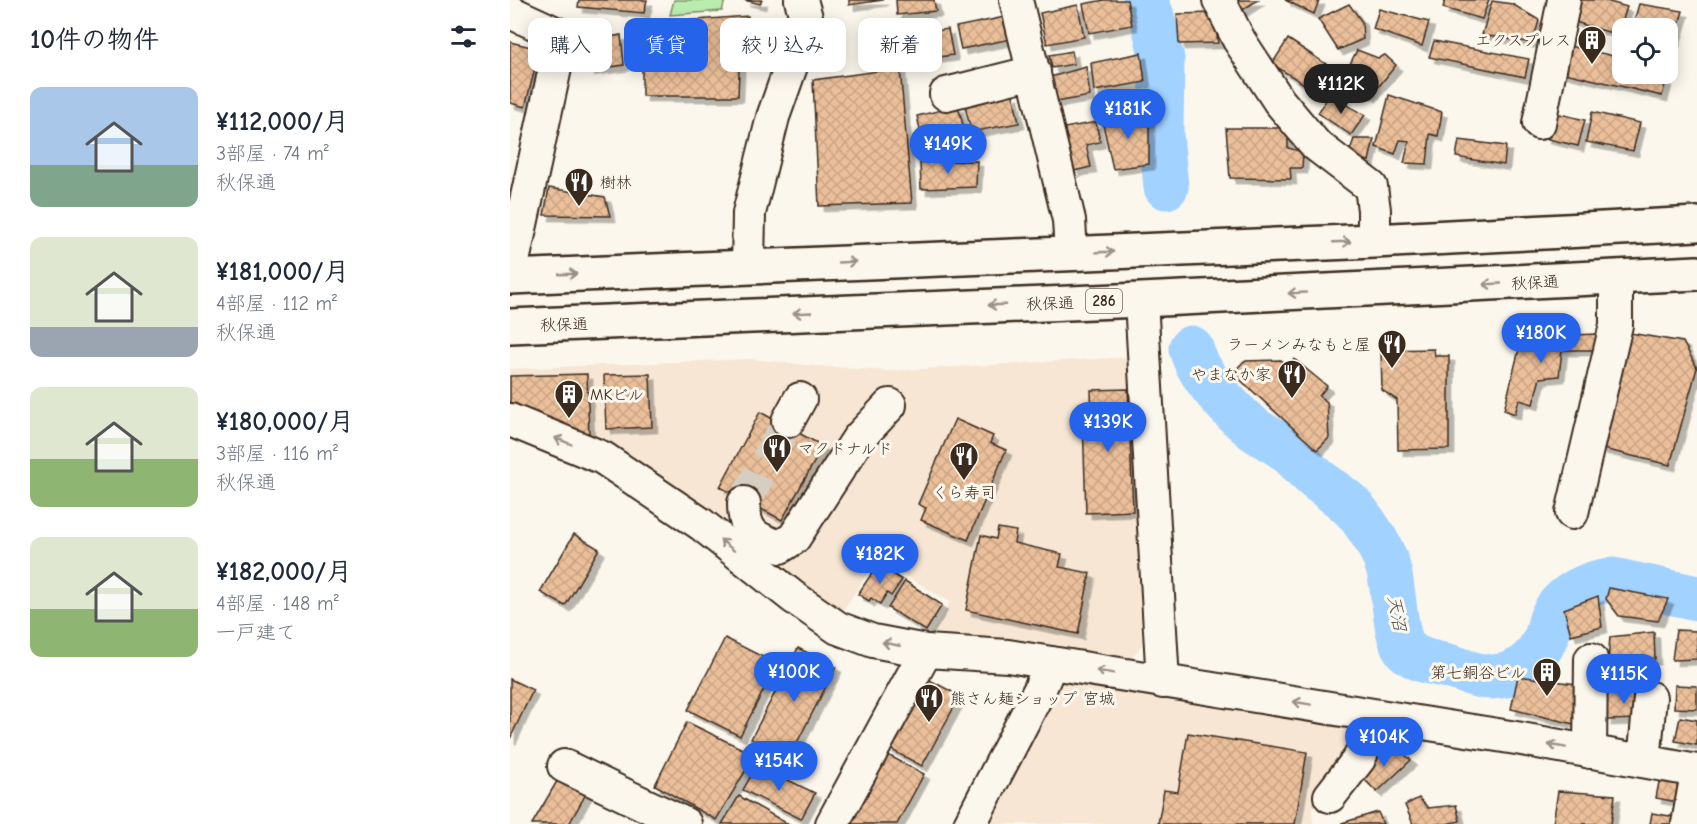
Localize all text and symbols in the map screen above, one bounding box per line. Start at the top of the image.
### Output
chip: 購入 [528,18,612,72]
chip: 賃貸 [624,18,708,72]
chip: 絞り込み [720,18,846,72]
chip: 新着 [858,18,942,72]
map controls [1612,18,1678,84]
button: locate [1612,18,1678,84]
icon: filters [447,20,480,53]
building icon: エクスプレス [1576,24,1608,66]
text: 10件の物件 [30,25,159,55]
place label: エクスプレス [1475,32,1571,50]
pin: ¥112K [1299,64,1383,115]
text: ¥112K [1318,72,1364,95]
pin: ¥181K [1086,89,1170,140]
text: ¥181K [1104,97,1152,120]
text: ¥112,000/月 [216,107,349,137]
icon: home [78,111,150,183]
pin: ¥149K [906,124,990,175]
text: ¥149K [924,132,972,155]
text: 3部屋 · 74 m² [216,142,329,165]
restaurant icon: 樹林 [563,166,595,208]
text: 秋保通 [216,171,276,194]
place label: 樹林 [600,174,632,192]
one-way arrow [1331,237,1351,248]
one-way arrow [1094,246,1114,257]
text: ¥181,000/月 [216,257,350,287]
one-way arrow [837,257,857,268]
icon: home [78,261,150,333]
one-way arrow [558,269,578,280]
street label: 秋保通 [1511,273,1559,293]
one-way arrow [1482,278,1502,289]
one-way arrow [1287,287,1307,298]
road number: 286 [1086,289,1122,313]
text: 4部屋 · 112 m² [216,292,337,315]
street label: 秋保通 [1026,294,1074,314]
one-way arrow [988,299,1008,311]
one-way arrow [793,308,813,319]
pin: ¥180K [1499,313,1583,364]
street label: 秋保通 [540,315,588,335]
text: 秋保通 [216,321,276,344]
text: ¥180K [1516,321,1566,344]
restaurant icon: ラーメンみなもと屋 [1376,328,1408,370]
place label: ラーメンみなもと屋 [1227,336,1371,354]
restaurant icon: やまなか家 [1276,358,1308,400]
place label: やまなか家 [1191,366,1271,384]
building icon: MKビル [553,378,585,420]
place label: MKビル [590,386,644,404]
pin: ¥139K [1066,402,1150,453]
text: ¥180,000/月 [216,407,354,437]
text: ¥139K [1083,410,1133,433]
icon: home [78,411,150,483]
restaurant icon: マクドナルド [761,432,793,474]
one-way arrow [554,435,572,446]
place label: マクドナルド [798,440,893,458]
restaurant icon: くら寿司 [948,440,980,482]
text: 3部屋 · 116 m² [216,442,338,465]
text: 秋保通 [216,471,276,494]
place label: くら寿司 [932,484,996,502]
pin: ¥182K [838,534,922,585]
one-way arrow [719,538,735,551]
text: ¥182K [855,542,905,565]
text: ¥182,000/月 [216,557,352,587]
icon: home [78,561,150,633]
text: 4部屋 · 148 m² [216,592,339,615]
water label: 天沼 [1383,593,1411,635]
text: 一戸建て [216,621,296,644]
one-way arrow [882,638,902,649]
pin: ¥100K [752,652,836,703]
pin: ¥115K [1582,654,1666,705]
building icon: 第七銅谷ビル [1531,656,1563,698]
text: ¥100K [768,660,820,683]
text: ¥115K [1600,662,1648,685]
place label: 第七銅谷ビル [1430,664,1526,682]
one-way arrow [1096,666,1116,677]
restaurant icon: 熊さん麺ショップ 宮城 [913,682,945,724]
place label: 熊さん麺ショップ 宮城 [950,690,1115,708]
one-way arrow [1293,697,1313,708]
pin: ¥104K [1342,717,1426,768]
text: ¥104K [1359,725,1409,748]
one-way arrow [1547,740,1567,751]
pin: ¥154K [737,741,821,792]
text: ¥154K [755,749,803,772]

